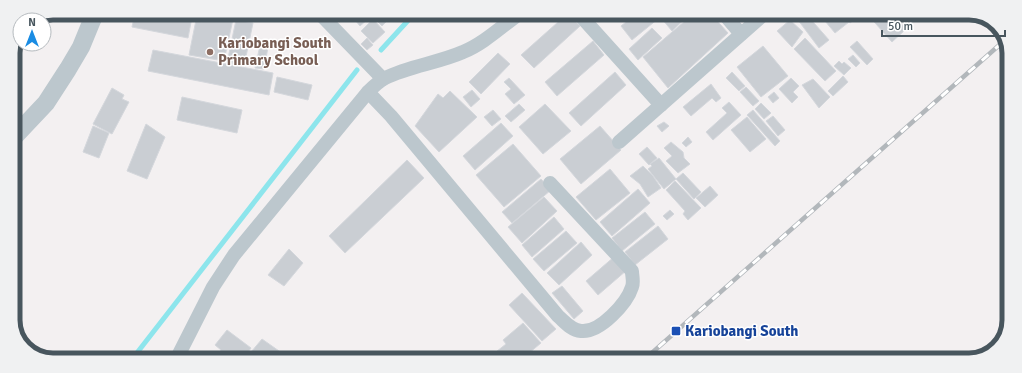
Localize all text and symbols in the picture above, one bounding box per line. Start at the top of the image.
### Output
north arrow [12,12,52,52]
scale bar [882,12,1005,38]
text: N [28,16,36,29]
text: 50 m [888,19,913,34]
place label: Kariobangi South Primary School [218,34,331,69]
marker: Kariobangi South Primary School [205,47,215,57]
place label: Kariobangi South [685,322,798,340]
marker: Kariobangi South [670,325,682,337]

